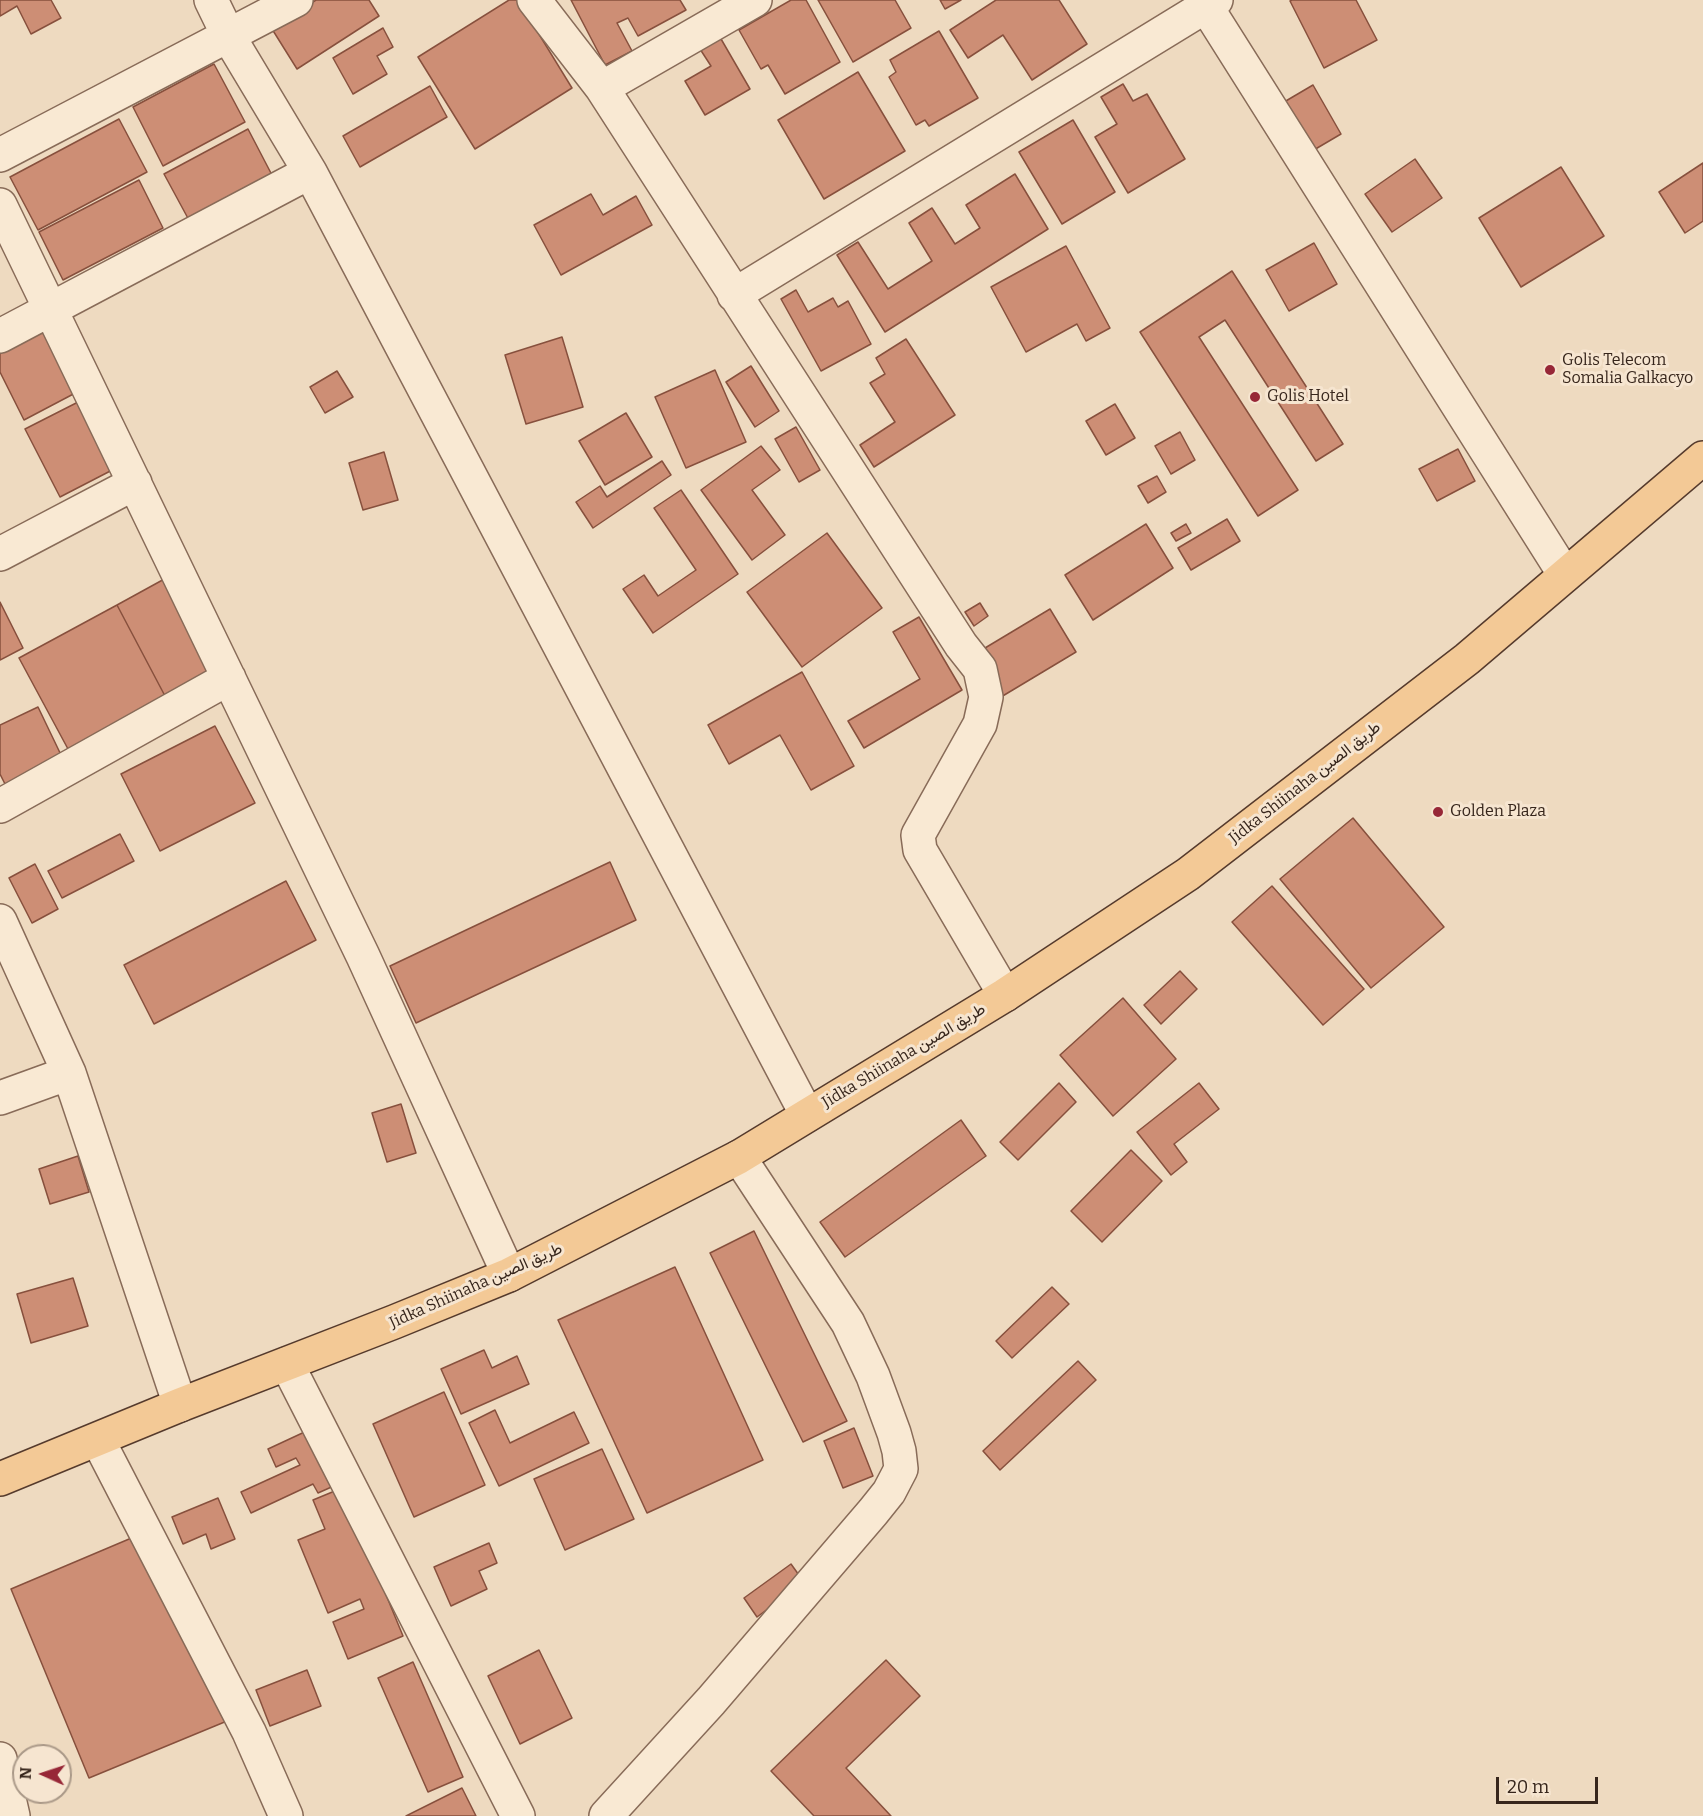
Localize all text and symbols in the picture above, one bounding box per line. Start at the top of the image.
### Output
place label: Golis Telecom Somalia Galkacyo [1562,351,1693,389]
marker: Golis Telecom Somalia Galkacyo [1543,363,1557,377]
place label: Golis Hotel [1267,387,1349,407]
marker: Golis Hotel [1248,390,1262,404]
street label: Jidka Shiinaha طريق الصين [1225,718,1385,848]
place label: Golden Plaza [1450,802,1546,822]
marker: Golden Plaza [1431,805,1445,819]
street label: Jidka Shiinaha طريق الصين [819,1000,989,1112]
street label: Jidka Shiinaha طريق الصين [387,1239,565,1333]
north arrow [12,1744,72,1804]
scale bar [1499,1765,1601,1803]
text: N [16,1766,35,1780]
text: 20 m [1507,1776,1549,1798]

